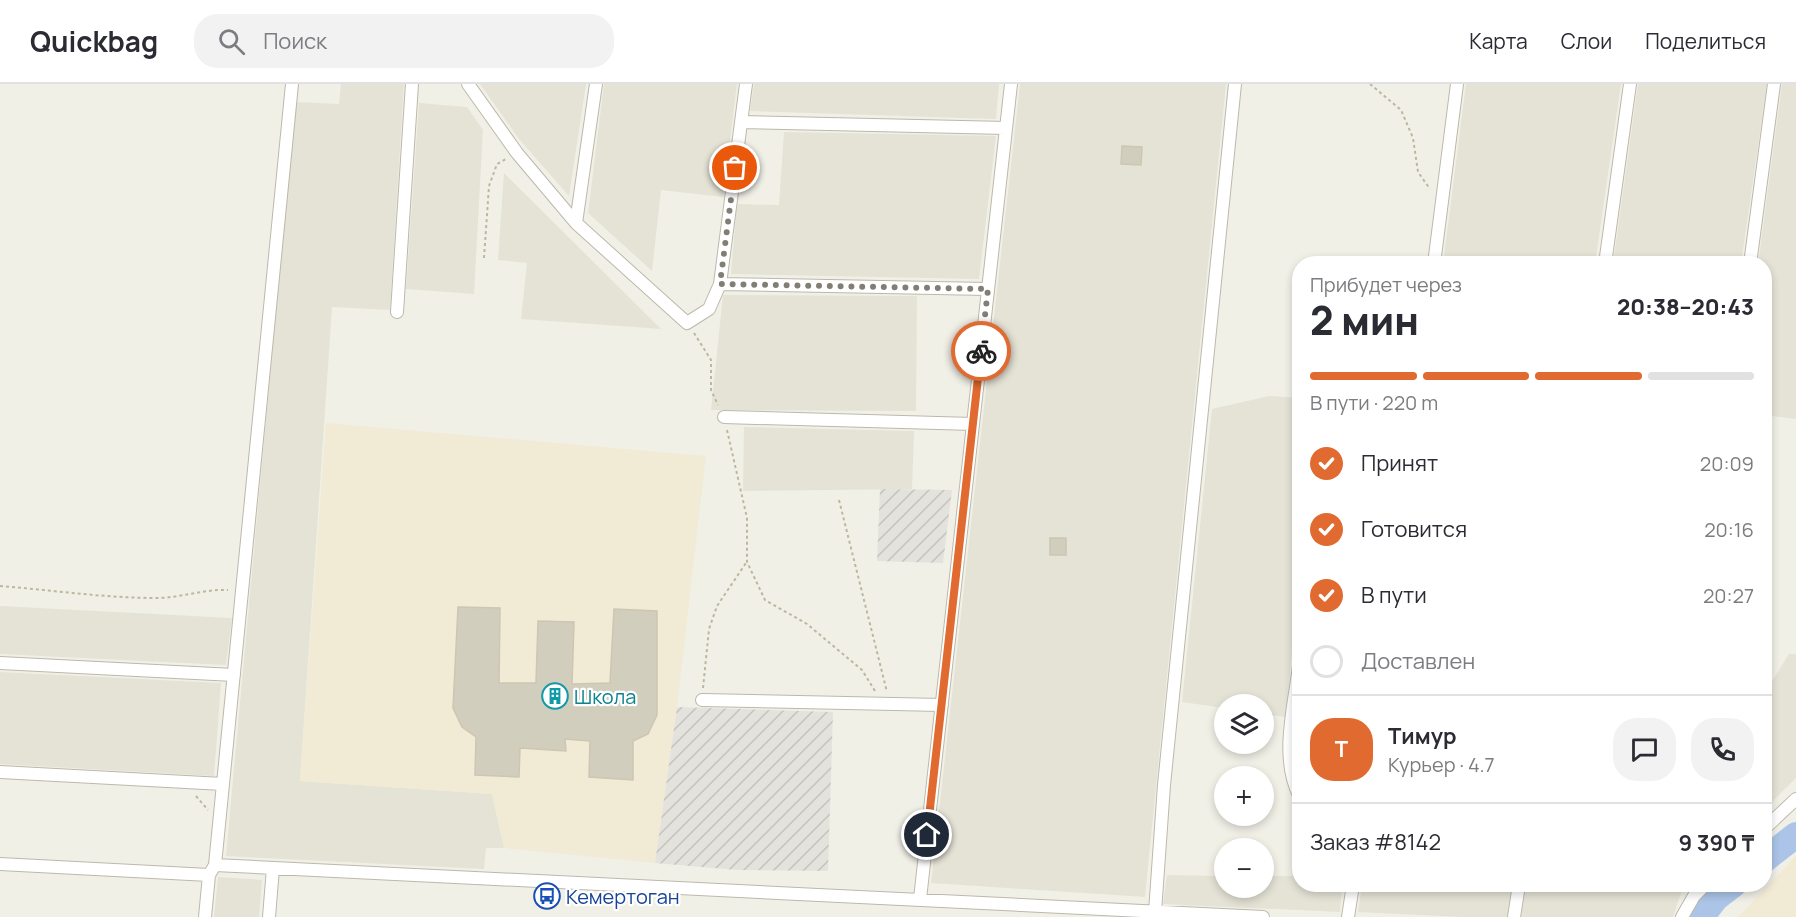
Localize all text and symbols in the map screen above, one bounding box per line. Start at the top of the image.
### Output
search box [194,14,614,68]
text: Quickbag [30,22,158,60]
icon: search [215,25,248,58]
text: Поиск [263,26,327,56]
text: Карта [1469,27,1528,55]
text: Слои [1561,27,1612,55]
text: Поделиться [1645,27,1766,55]
pin [709,142,760,193]
icon: bag [718,151,751,184]
text: Прибудет через [1310,271,1462,298]
text: 20:38–20:43 [1617,292,1754,322]
text: 2 мин [1310,293,1419,347]
courier [951,321,1011,381]
icon: bike [965,335,998,368]
text: В пути · 220 m [1310,389,1438,416]
icon: check [1310,447,1343,480]
text: Принят [1361,448,1438,478]
text: 20:09 [1700,450,1754,477]
icon: check [1310,513,1343,546]
text: Готовится [1361,514,1467,544]
text: 20:16 [1704,516,1754,543]
icon: check [1310,579,1343,612]
text: В пути [1361,580,1427,610]
text: 20:27 [1703,582,1754,609]
text: Доставлен [1361,646,1475,676]
building icon: Школа [540,681,570,711]
place label: Школа [574,683,636,710]
map controls [1214,694,1274,898]
button: layers [1214,694,1274,754]
button: chat [1613,718,1676,781]
button: phone [1691,718,1754,781]
text: Тимур [1388,721,1457,751]
text: Т [1335,734,1348,764]
text: Курьер · 4.7 [1388,751,1495,778]
button: + [1214,766,1274,826]
pin [901,809,952,860]
icon: home [910,818,943,851]
text: Заказ #8142 [1310,827,1441,857]
text: 9 390 ₸ [1679,828,1754,858]
button: − [1214,838,1274,898]
bus stop icon: Кемертоган [532,881,562,911]
place label: Кемертоган [566,883,680,910]

